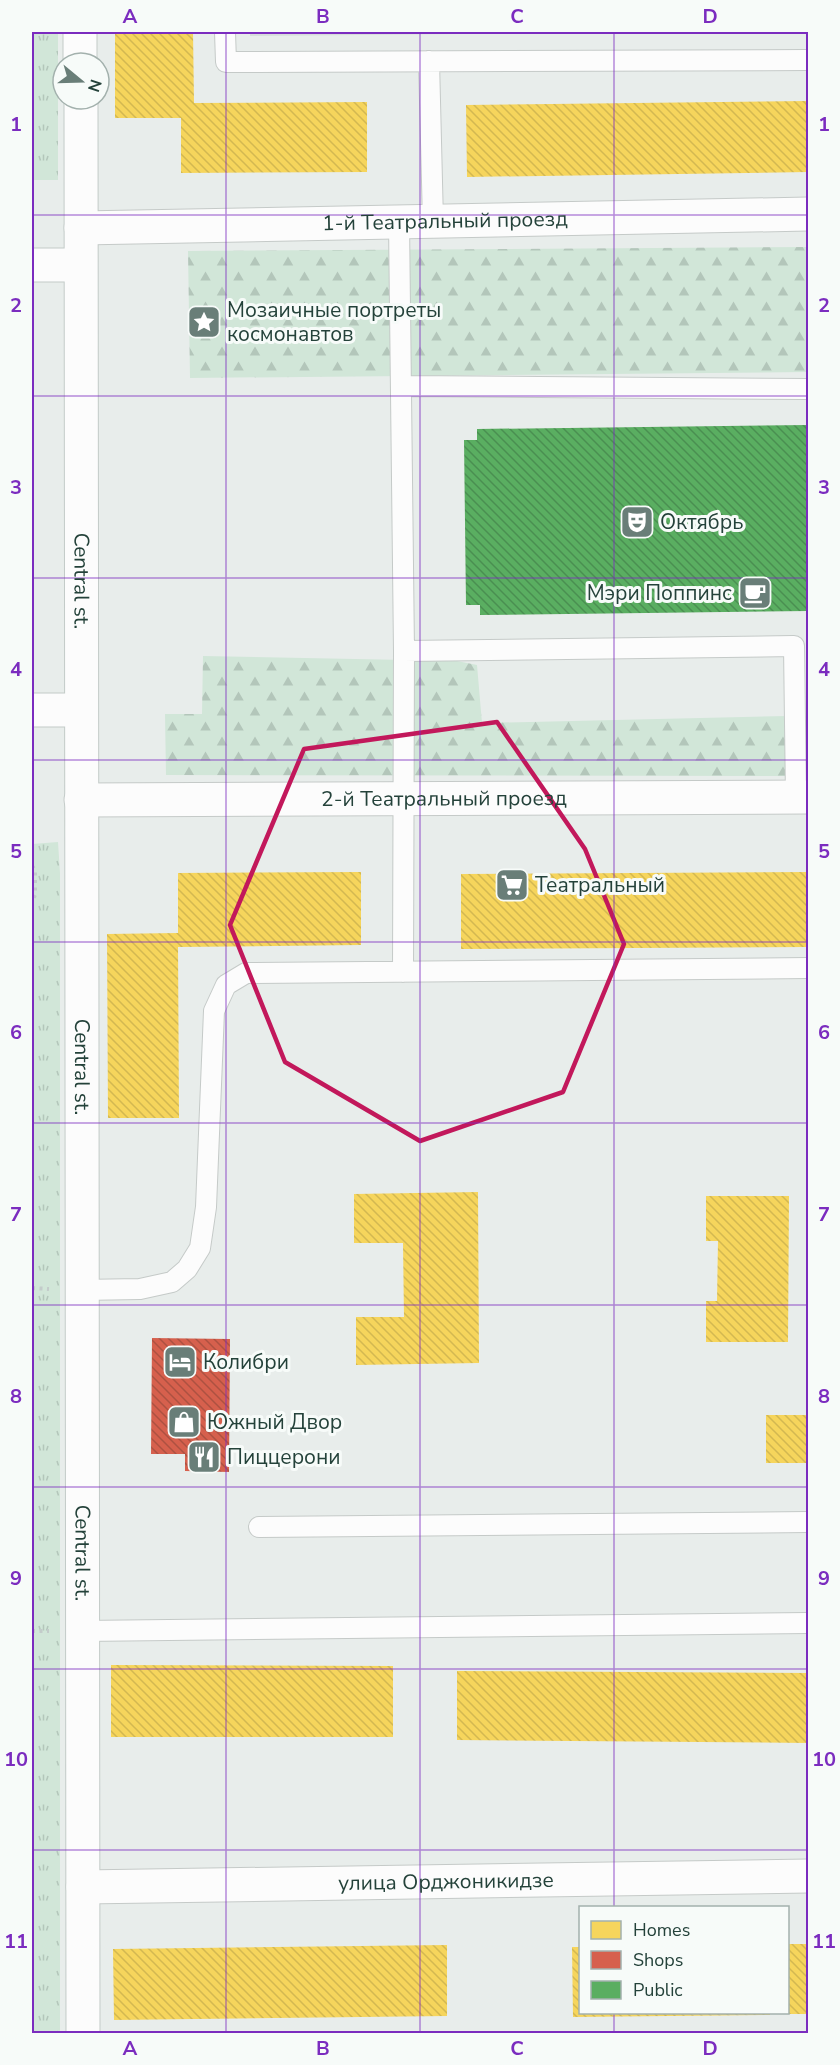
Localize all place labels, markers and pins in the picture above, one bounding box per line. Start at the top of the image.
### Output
place label: Мозаичные портреты космонавтов [227,296,441,348]
place icon: Мозаичные портреты космонавтов [186,304,222,340]
theatre icon: Октябрь [619,504,655,540]
place label: Октябрь [660,508,743,536]
cafe icon: Мэри Поппинс [737,575,773,611]
place label: Мэри Поппинс [587,579,732,607]
supermarket icon: Театральный [494,867,530,903]
place label: Театральный [535,871,665,899]
hotel icon: Колибри [162,1344,198,1380]
place label: Колибри [203,1348,289,1376]
shop icon: Южный Двор [166,1404,202,1440]
place label: Южный Двор [207,1408,342,1436]
restaurant icon: Пиццерони [186,1439,222,1475]
place label: Пиццерони [227,1443,341,1471]

